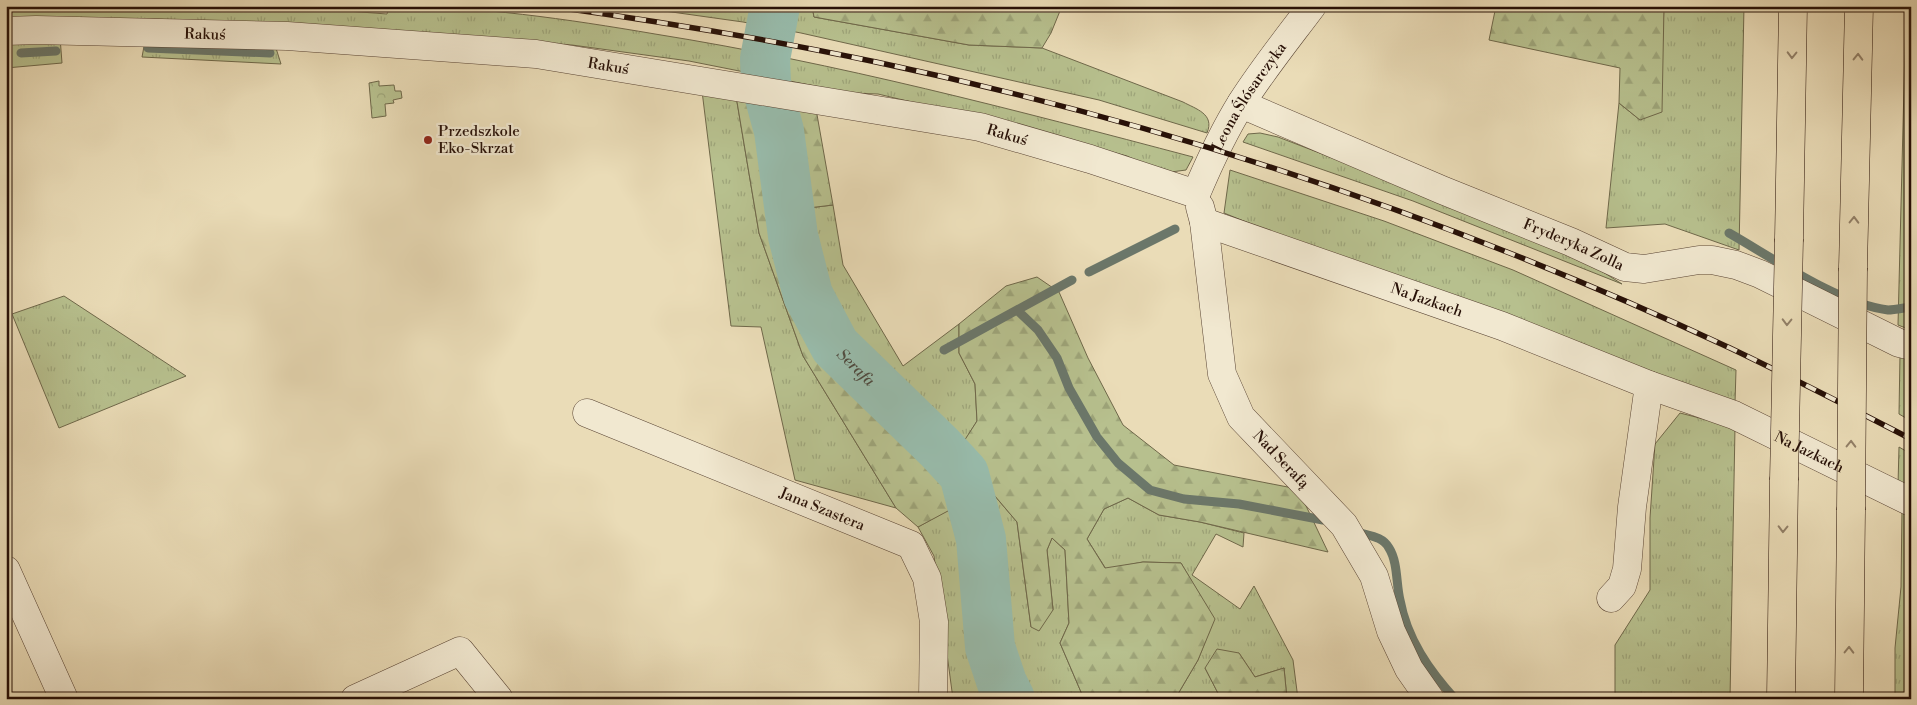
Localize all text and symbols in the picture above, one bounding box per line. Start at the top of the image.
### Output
street label: Rakuś [184,25,226,45]
street label: Leona Ślósarczyka [1208,39,1291,154]
one-way arrow [1787,51,1798,59]
one-way arrow [1853,53,1863,60]
street label: Rakuś [586,54,631,79]
street label: Rakuś [984,120,1030,150]
place label: Przedszkole Eko-Skrzat [438,122,520,158]
marker: Przedszkole Eko-Skrzat [422,134,434,146]
street label: Fryderyka Zolla [1520,215,1627,275]
one-way arrow [1849,215,1859,223]
street label: Na Jazkach [1388,279,1465,322]
one-way arrow [1782,319,1792,327]
water label: Serafa [832,344,879,391]
street label: Nad Serafą [1249,426,1313,493]
street label: Na Jazkach [1771,427,1847,478]
one-way arrow [1846,440,1857,448]
street label: Jana Szastera [776,483,868,535]
one-way arrow [1778,525,1788,533]
one-way arrow [1844,646,1855,654]

